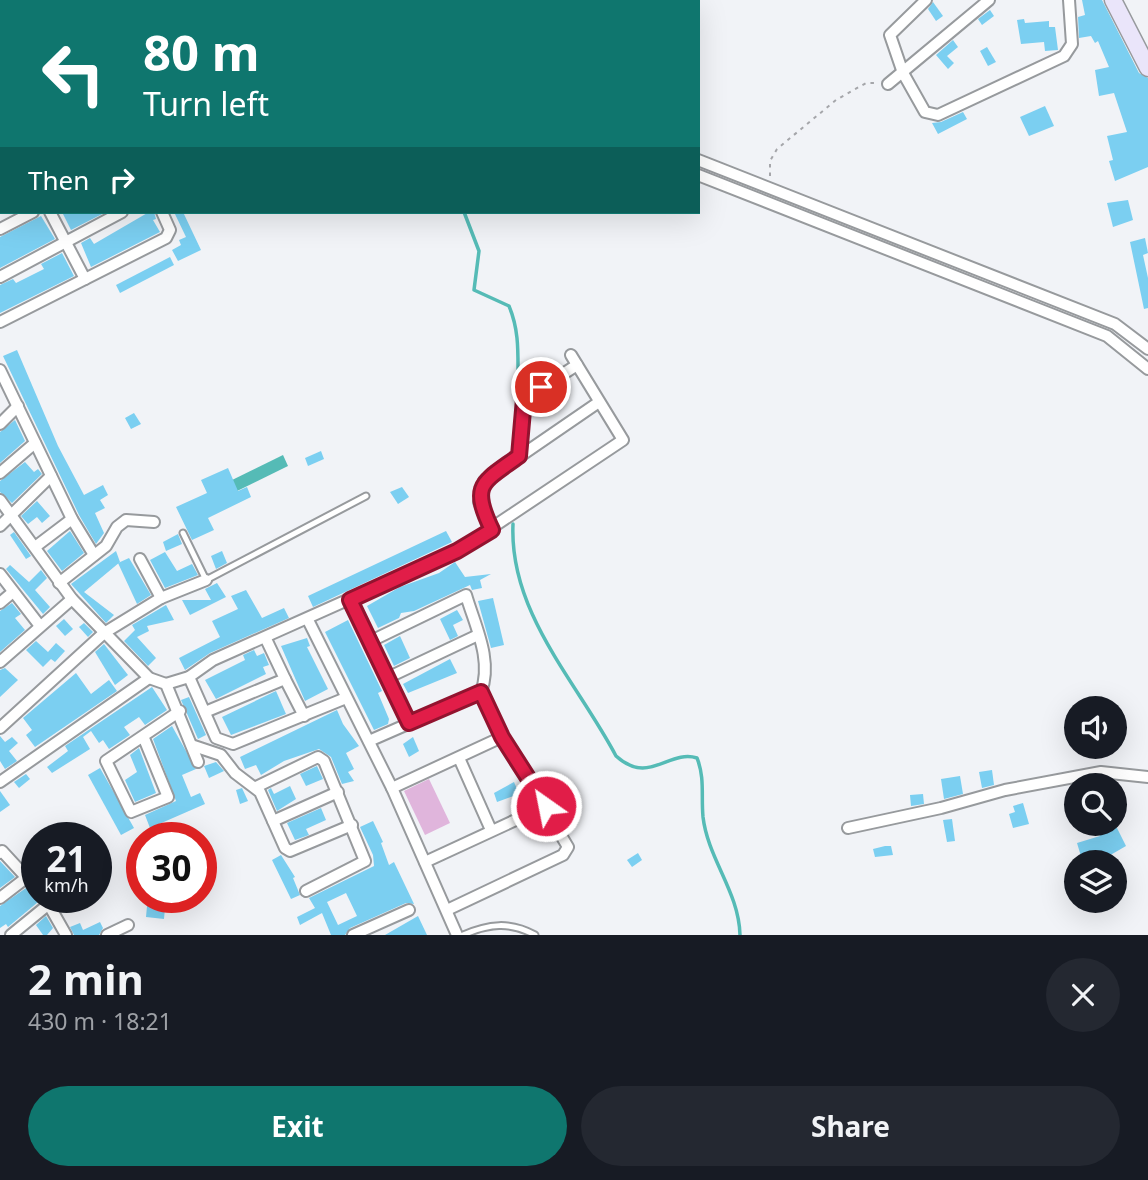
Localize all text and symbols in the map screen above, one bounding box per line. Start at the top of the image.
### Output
text: 80 m [143,19,260,85]
icon: left [28,28,119,119]
text: Turn left [143,82,269,125]
icon: right [103,161,141,199]
text: Then [28,162,89,198]
pin [511,357,571,417]
icon: arrive [522,368,560,406]
map controls [1064,696,1127,913]
button: sound [1064,696,1127,759]
position arrow [509,769,583,843]
button: search [1064,773,1127,836]
speed limit sign: 30 [126,822,217,913]
text: 21 [46,835,87,882]
button: layers [1064,850,1127,913]
text: km/h [44,873,89,897]
text: 2 min [28,950,144,1007]
button: close [1046,958,1120,1032]
text: 430 m · 18:21 [28,1005,172,1037]
button: Exit [28,1086,567,1166]
button: Share [581,1086,1120,1166]

